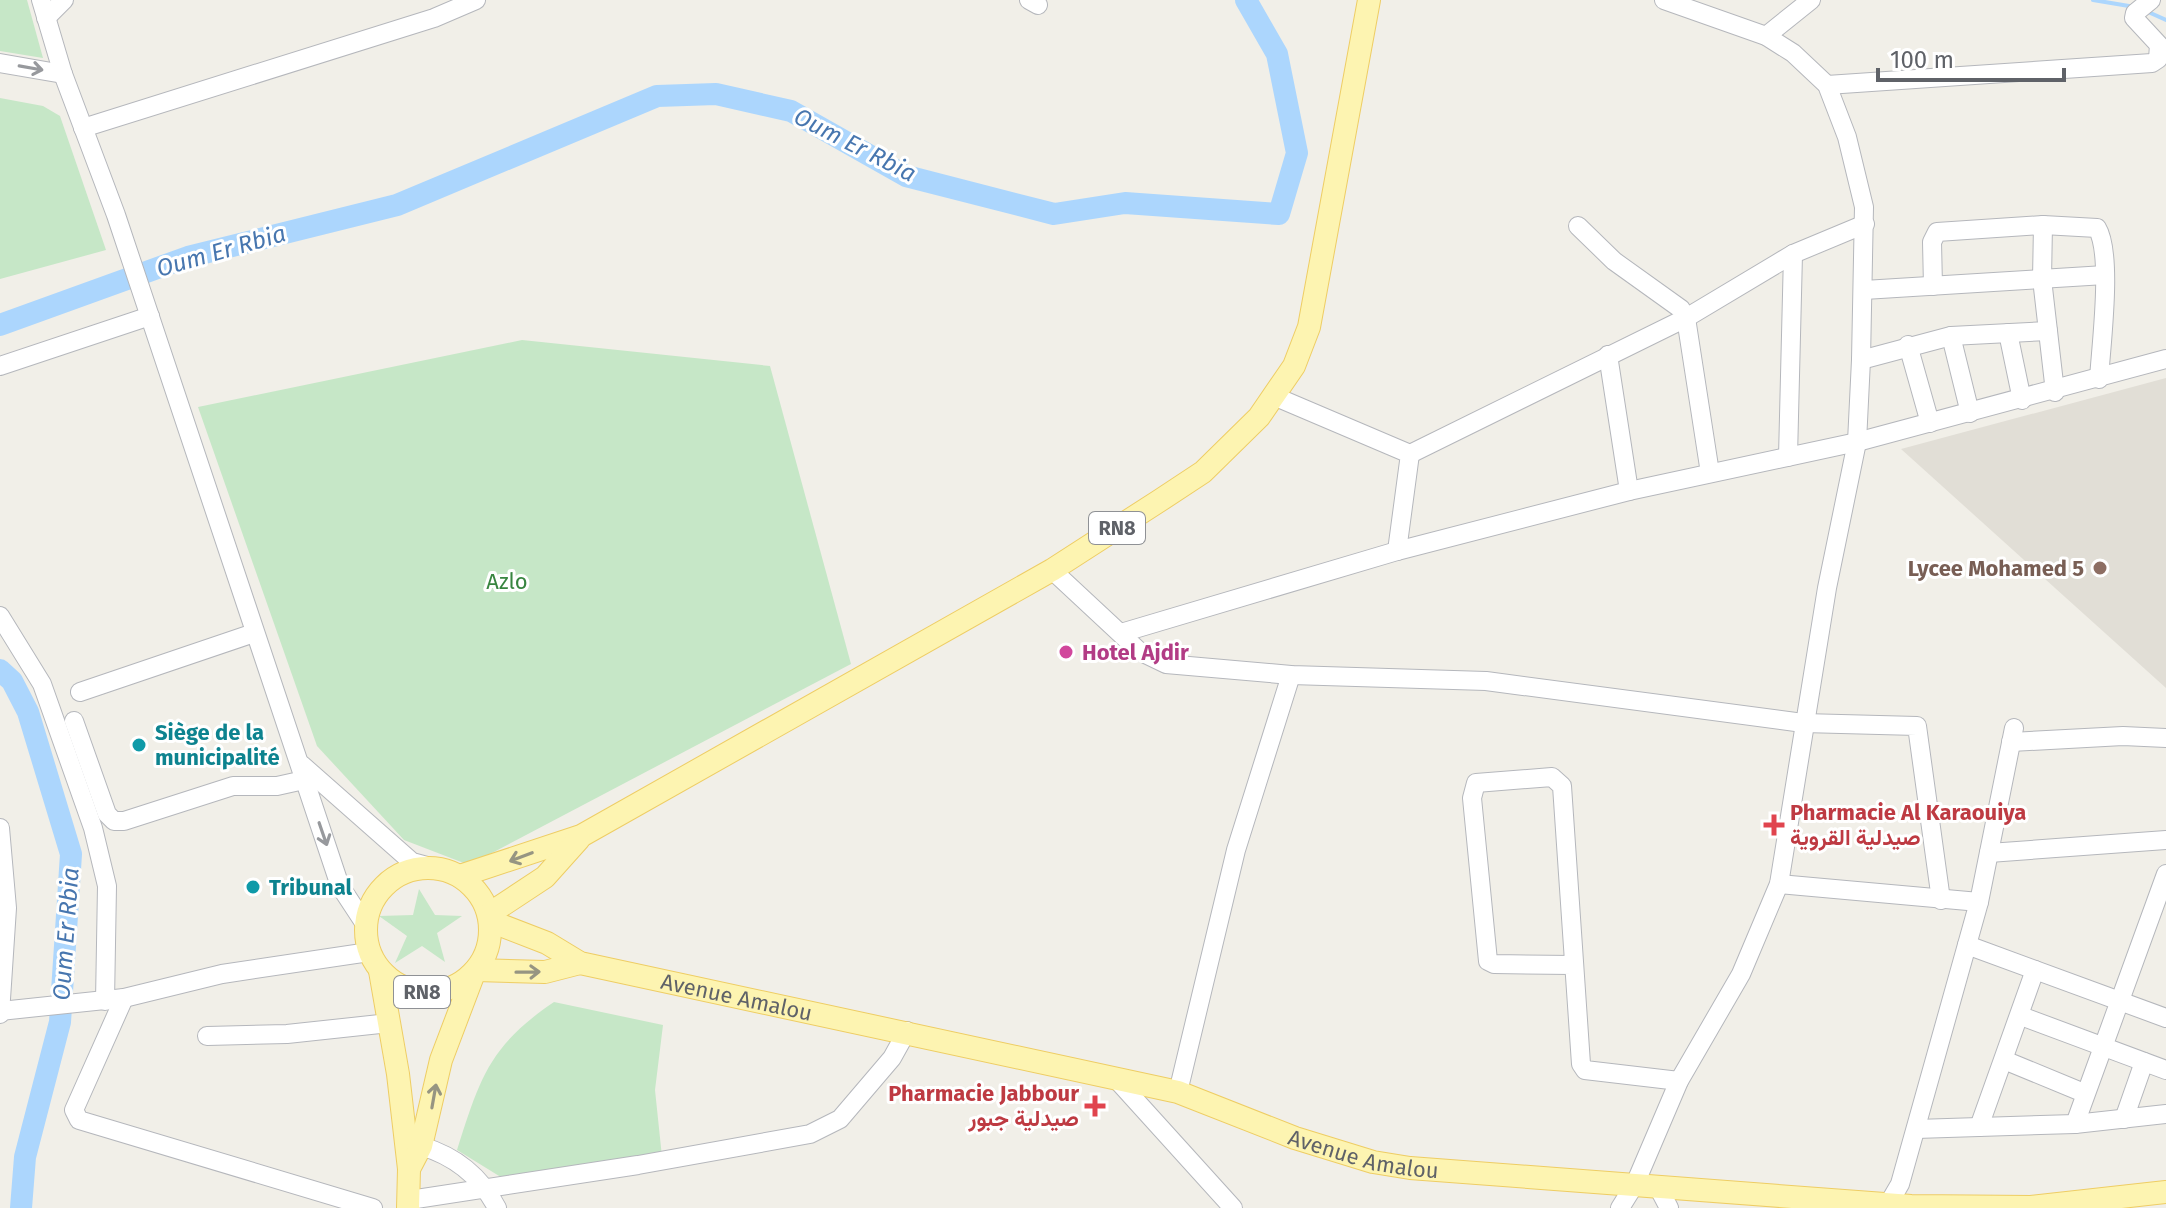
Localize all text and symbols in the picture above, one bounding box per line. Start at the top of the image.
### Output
scale bar [1878,32,2064,82]
text: 100 m [1890,46,1954,74]
one-way arrow [18,62,44,77]
water label: Oum Er Rbia [789,102,921,188]
water label: Oum Er Rbia [153,219,289,283]
road number: RN8 [1089,512,1145,544]
place label: Lycee Mohamed 5 [1908,555,2084,582]
marker: Lycee Mohamed 5 [2091,559,2109,577]
park label: Azlo [486,568,528,595]
place label: Hotel Ajdir [1082,639,1189,666]
marker: Hotel Ajdir [1057,643,1075,661]
place label: Siège de la municipalité [155,719,280,771]
marker: Siège de la municipalité [130,736,148,754]
place label: Pharmacie Al Karaouiya صيدلية القروية [1790,799,2026,851]
marker: Pharmacie Al Karaouiya صيدلية القروية [1765,816,1783,834]
one-way arrow [316,821,331,846]
one-way arrow [509,851,534,865]
water label: Oum Er Rbia [47,867,85,1001]
place label: Tribunal [269,874,352,901]
marker: Tribunal [244,878,262,896]
one-way arrow [514,964,541,980]
street label: Avenue Amalou [659,967,815,1026]
road number: RN8 [394,976,450,1008]
place label: Pharmacie Jabbour صيدلية جبور [888,1080,1079,1132]
one-way arrow [428,1084,443,1109]
marker: Pharmacie Jabbour صيدلية جبور [1086,1097,1104,1115]
street label: Avenue Amalou [1285,1123,1440,1184]

